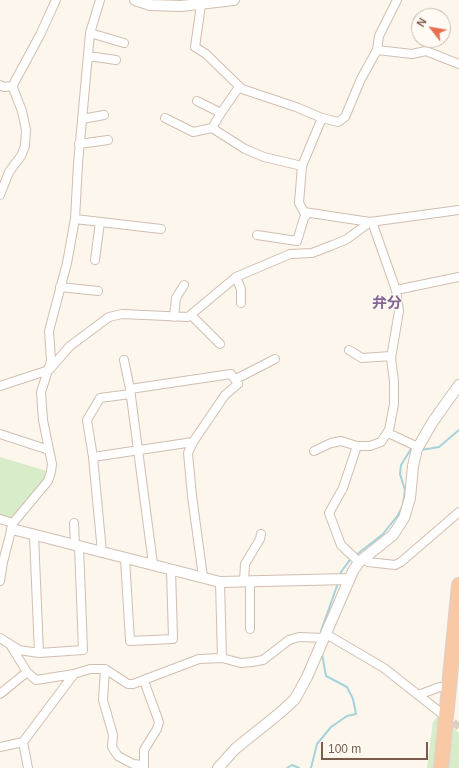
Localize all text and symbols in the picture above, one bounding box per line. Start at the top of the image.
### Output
north arrow [411,8,451,48]
text: N [414,16,429,29]
district label: 弁分 [372,295,402,313]
scale bar [323,734,430,760]
text: 100 m [328,742,361,756]

